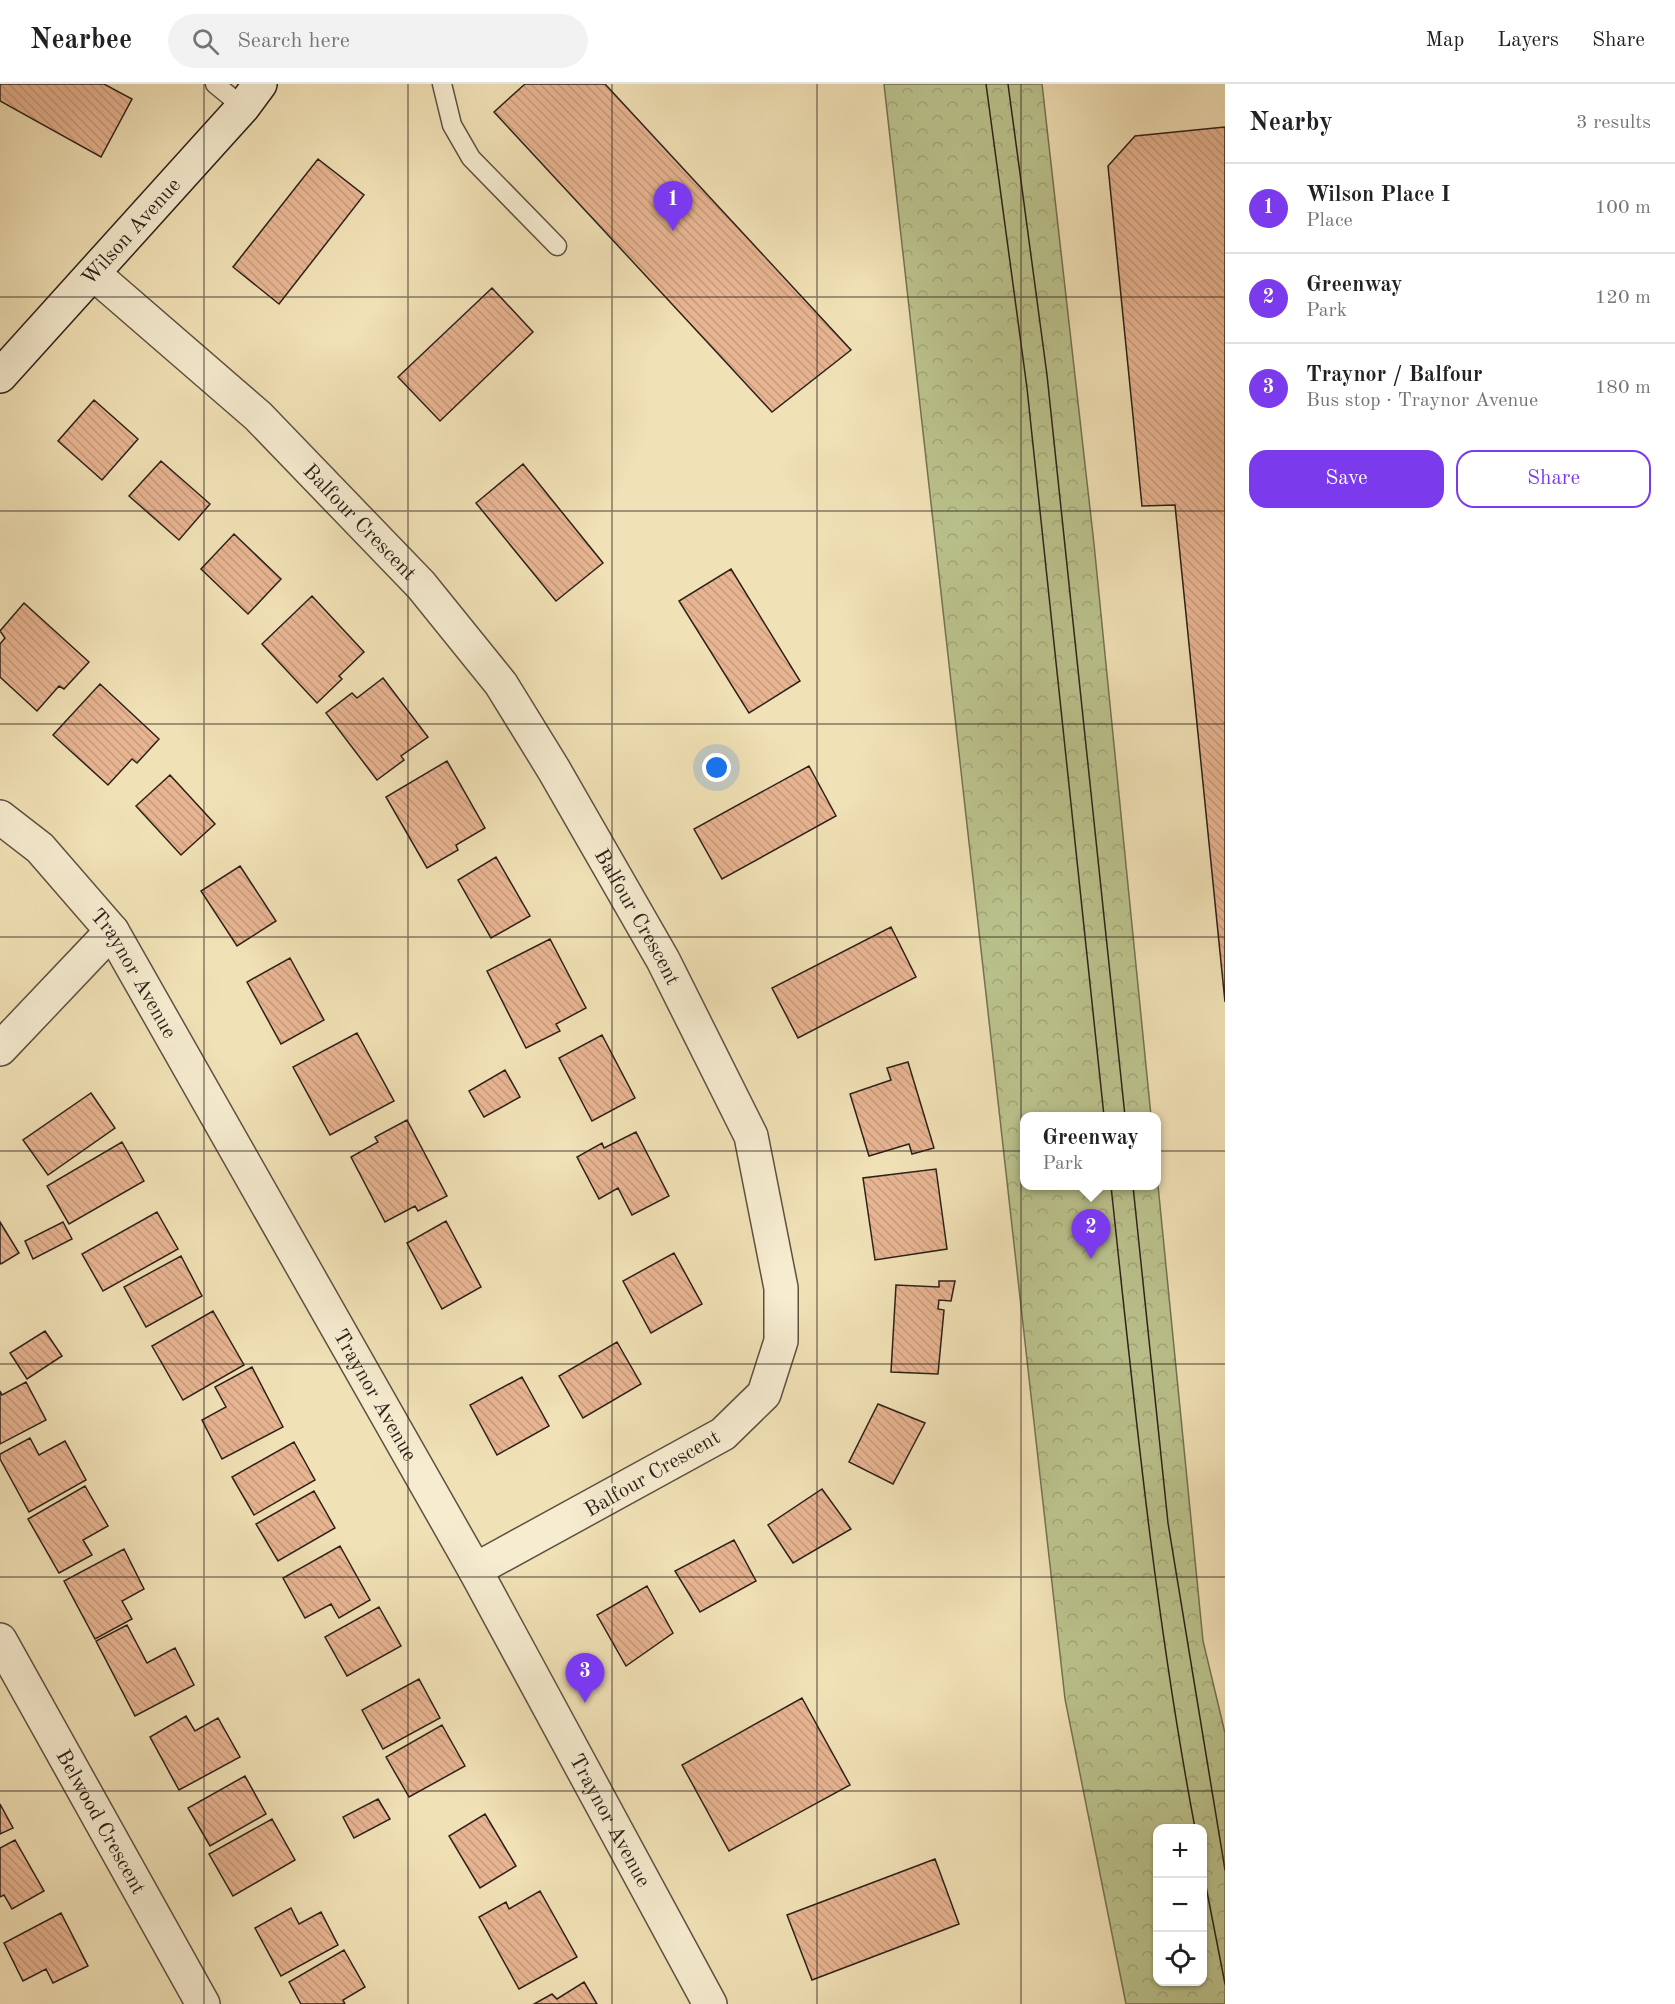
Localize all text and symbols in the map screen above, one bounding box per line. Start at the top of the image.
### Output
search box [168,14,588,68]
icon: search [189,25,222,58]
text: Nearbee [30,27,132,55]
text: Search here [237,30,350,52]
text: Map [1425,30,1464,51]
text: Layers [1497,30,1559,51]
text: Share [1592,30,1645,51]
text: Nearby [1249,110,1333,136]
text: 3 results [1576,113,1651,133]
street label: Wilson Avenue [78,175,185,290]
pin: 1 [654,182,692,231]
text: Wilson Place I [1306,184,1450,206]
text: 1 [1263,198,1274,218]
text: 100 m [1595,198,1651,218]
text: Place [1306,211,1353,231]
text: Greenway [1306,274,1403,296]
text: 2 [1263,288,1274,308]
text: 120 m [1595,288,1651,308]
text: Park [1306,301,1347,321]
text: Traynor / Balfour [1306,364,1483,386]
text: 3 [1263,378,1274,398]
text: 180 m [1595,378,1651,398]
text: Bus stop · Traynor Avenue [1306,391,1538,411]
button: Save [1249,450,1444,508]
button: Share [1456,450,1651,508]
street label: Balfour Crescent [298,461,420,585]
your location [702,753,731,782]
street label: Balfour Crescent [590,846,683,989]
street label: Traynor Avenue [86,905,180,1043]
popup [1020,1112,1161,1190]
text: Greenway [1042,1127,1139,1149]
text: Park [1042,1154,1083,1174]
pin: 2 [1072,1210,1110,1259]
street label: Traynor Avenue [329,1326,420,1465]
street label: Balfour Crescent [581,1427,724,1522]
pin: 3 [566,1654,604,1703]
street label: Belwood Crescent [51,1747,149,1898]
street label: Traynor Avenue [565,1751,654,1891]
map controls [1153,1824,1207,1986]
button: + [1153,1824,1207,1878]
button: − [1153,1878,1207,1932]
button: locate [1153,1932,1207,1986]

